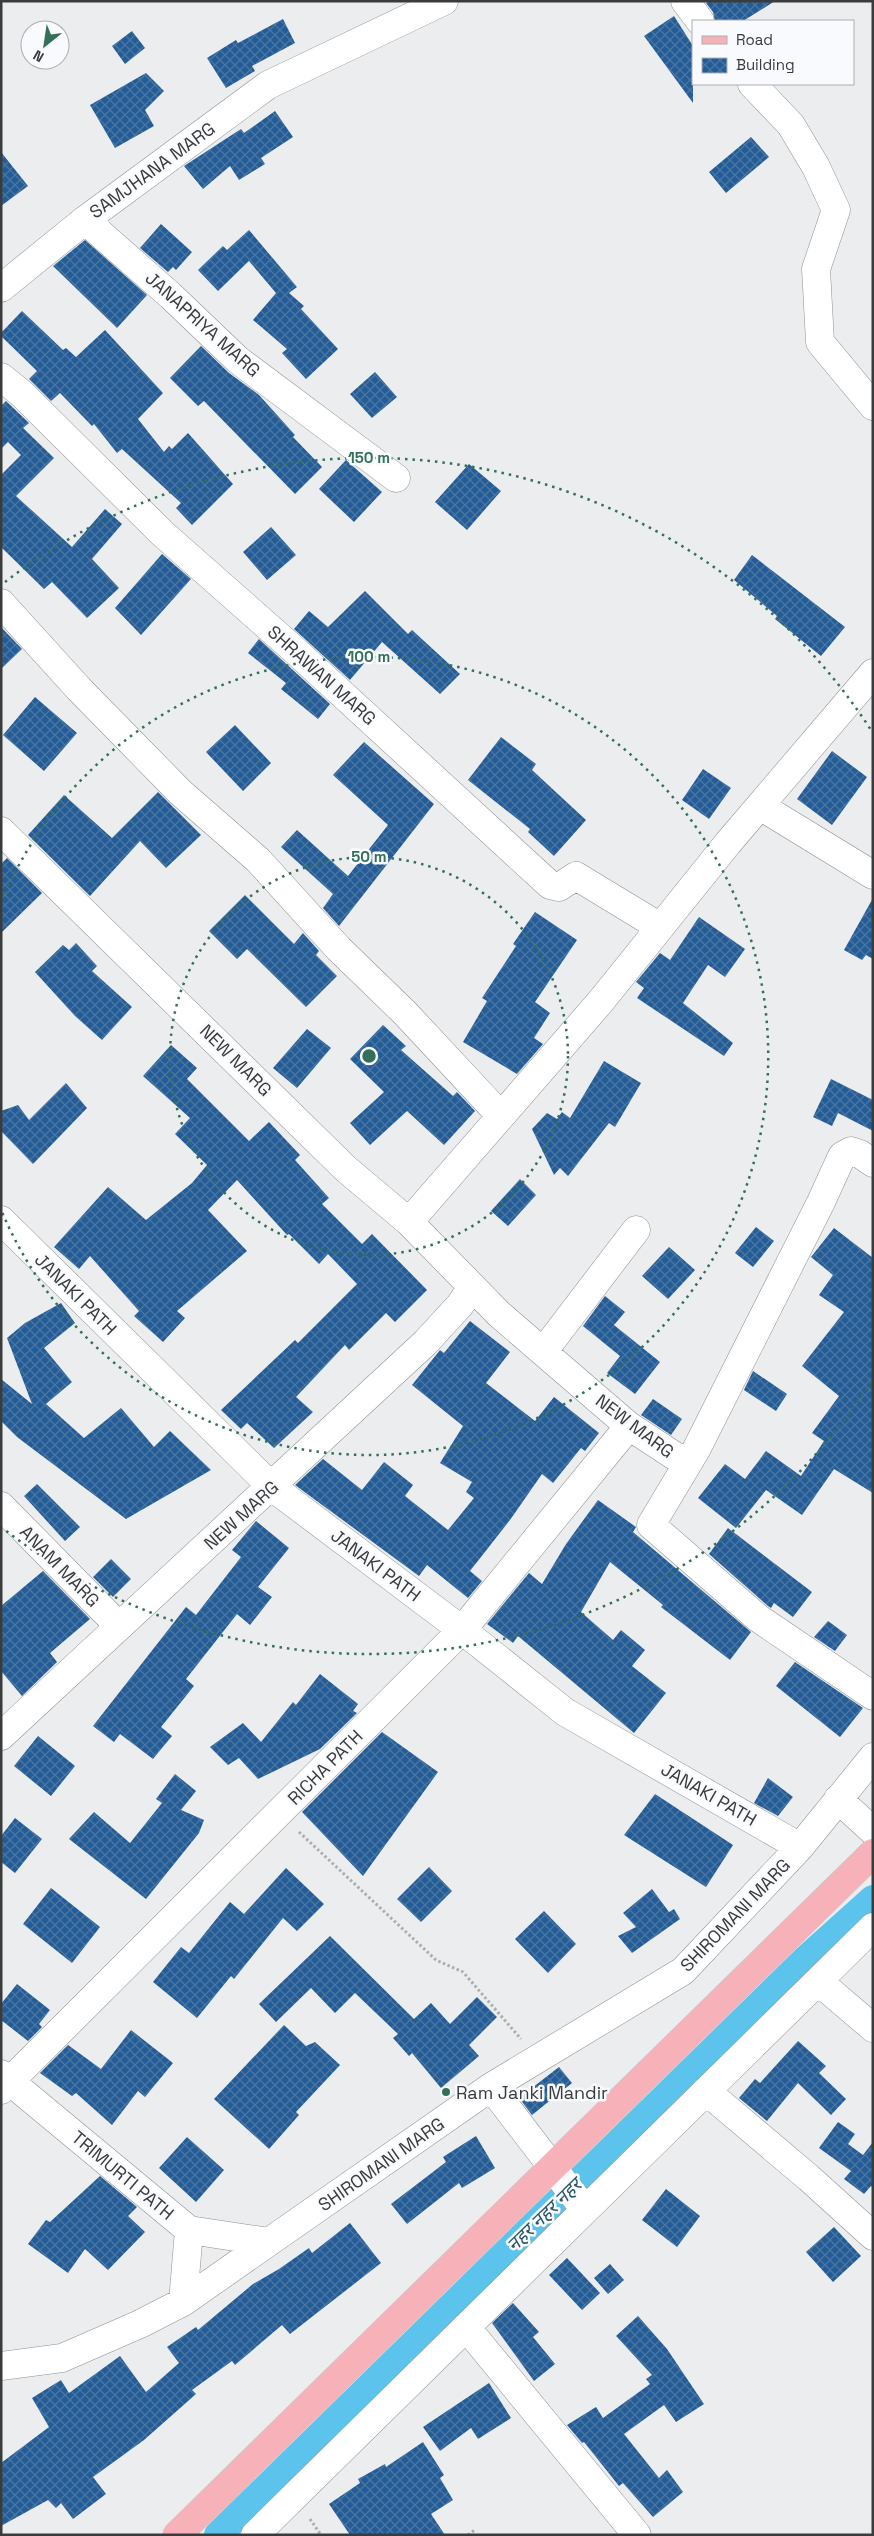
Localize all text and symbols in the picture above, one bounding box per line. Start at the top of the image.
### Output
north arrow [20,20,70,70]
legend [692,20,854,85]
text: Road [736,30,773,49]
text: N [30,46,47,66]
text: Building [736,55,795,74]
street label: SAMJHANA MARG [85,117,219,223]
street label: JANAPRIYA MARG [141,266,265,382]
text: 150 m [348,448,390,467]
street label: SHRAWAN MARG [263,620,381,730]
text: 100 m [348,647,390,666]
text: 50 m [351,847,387,866]
street label: NEW MARG [195,1019,277,1101]
centre of rings [360,1047,378,1065]
street label: JANAKI PATH [30,1248,122,1340]
street label: NEW MARG [591,1389,679,1463]
street label: NEW MARG [199,1476,283,1554]
street label: ANAM MARG [15,1520,105,1612]
street label: JANAKI PATH [326,1524,426,1606]
street label: RICHA PATH [283,1725,367,1809]
street label: JANAKI PATH [657,1757,761,1831]
street label: SHIROMANI MARG [675,1854,795,1976]
place label: Ram Janki Mandir [456,2081,608,2104]
marker: Ram Janki Mandir [440,2086,452,2098]
street label: SHIROMANI MARG [314,2112,448,2216]
street label: TRIMURTI PATH [67,2125,179,2225]
water label: नहर नहर नहर [501,2170,590,2257]

